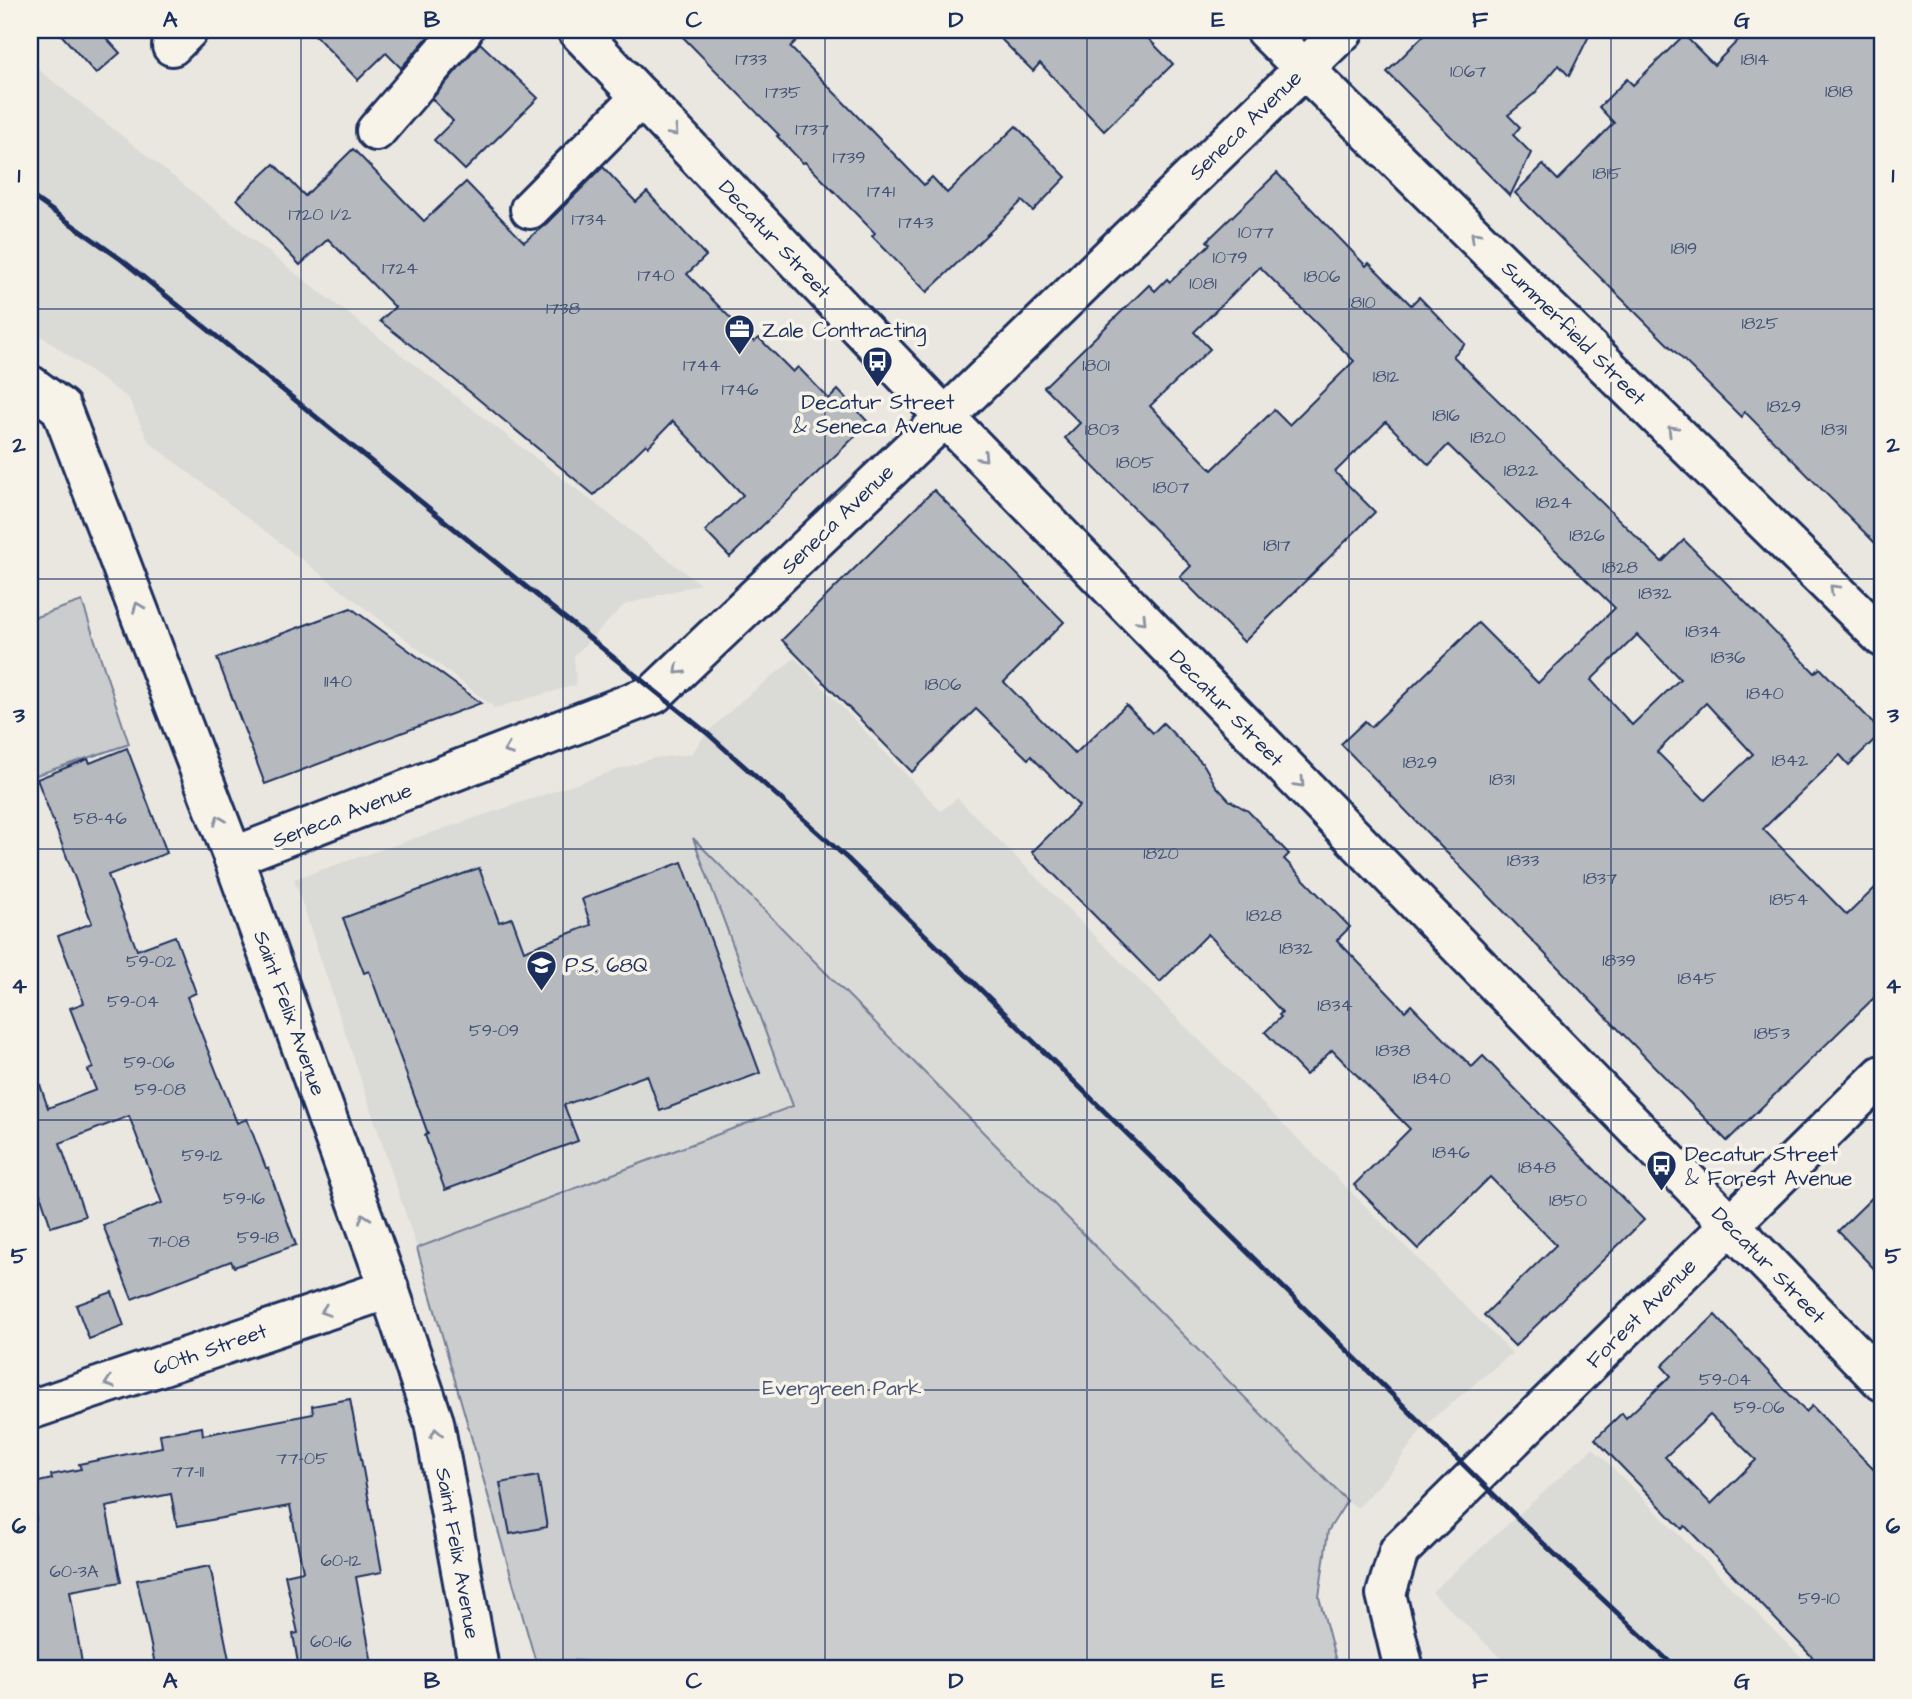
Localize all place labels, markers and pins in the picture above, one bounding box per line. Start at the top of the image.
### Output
office icon: Zale Contracting [722,313,756,357]
place label: Zale Contracting [762,316,927,347]
bus stop icon: Decatur Street & Seneca Avenue [861,345,895,389]
place label: Decatur Street & Seneca Avenue [793,388,963,441]
school or university icon: P.S. 68Q [525,948,559,992]
place label: P.S. 68Q [565,951,648,980]
place label: Decatur Street & Forest Avenue [1685,1140,1852,1193]
bus stop icon: Decatur Street & Forest Avenue [1645,1149,1679,1193]

